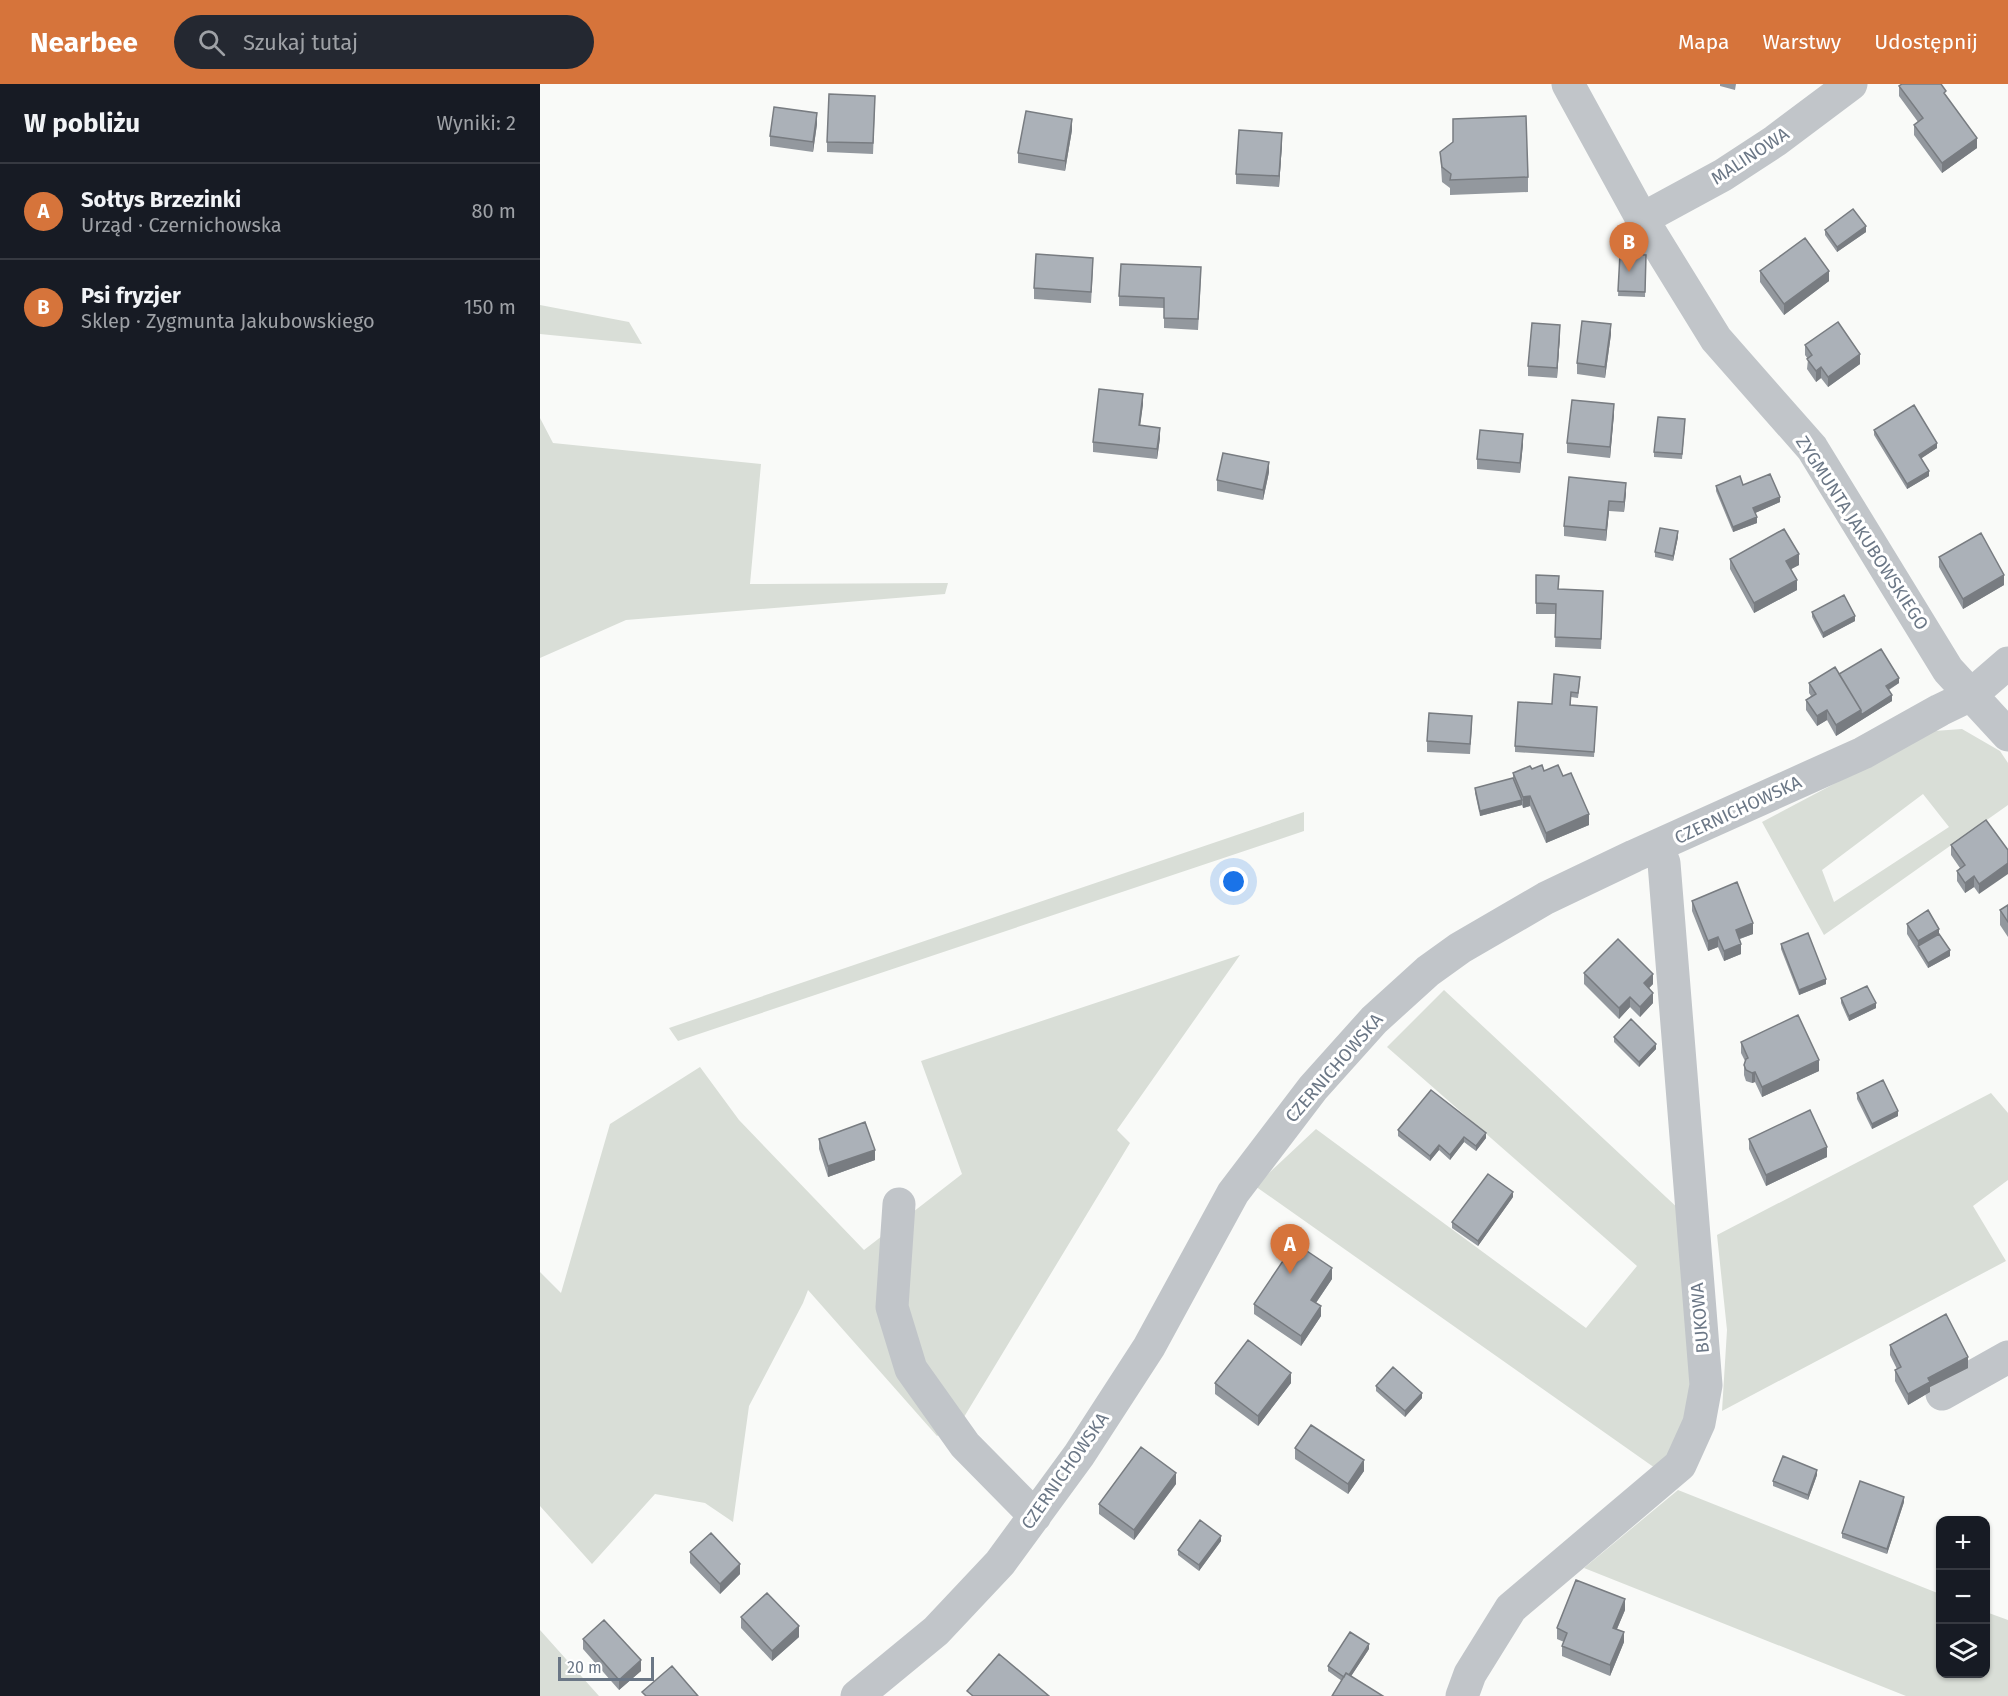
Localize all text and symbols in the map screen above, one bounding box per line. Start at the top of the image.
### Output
search box [174,15,594,69]
text: Nearbee [30,26,138,59]
icon: search [195,26,228,59]
text: Szukaj tutaj [243,29,358,56]
text: Mapa [1678,29,1729,55]
text: Warstwy [1762,29,1841,55]
text: Udostępnij [1874,29,1978,55]
text: W pobliżu [24,108,140,139]
text: Wyniki: 2 [436,111,516,135]
street label: MALINOWA [1707,122,1794,189]
text: Sołtys Brzezinki [81,186,241,213]
text: A [38,199,49,223]
text: 80 m [471,199,516,223]
text: Urząd · Czernichowska [81,213,282,237]
pin: B [1610,222,1648,272]
text: Psi fryzjer [81,282,181,309]
text: B [37,295,50,319]
text: 150 m [464,295,516,319]
text: Sklep · Zygmunta Jakubowskiego [81,309,375,333]
street label: ZYGMUNTA JAKUBOWSKIEGO [1791,432,1933,634]
street label: CZERNICHOWSKA [1671,771,1806,849]
your location [1219,867,1248,896]
street label: CZERNICHOWSKA [1281,1008,1388,1127]
pin: A [1270,1224,1310,1274]
street label: BUKOWA [1686,1281,1714,1354]
street label: CZERNICHOWSKA [1017,1408,1114,1534]
map controls [1936,1516,1990,1678]
button: + [1936,1516,1990,1570]
button: − [1936,1570,1990,1624]
button: layers [1936,1624,1990,1678]
scale bar [558,1654,654,1682]
text: 20 m [567,1658,602,1677]

